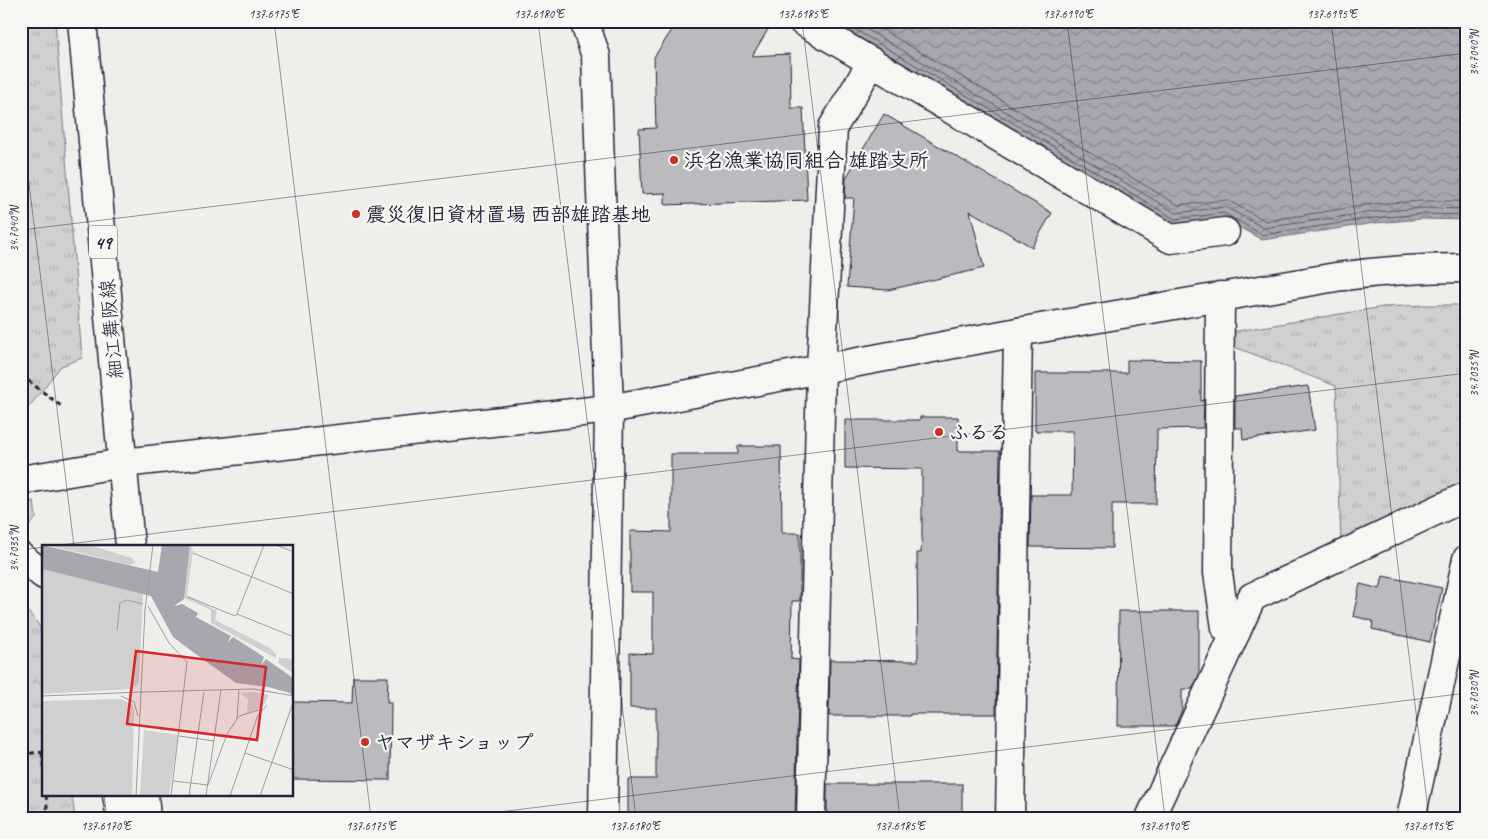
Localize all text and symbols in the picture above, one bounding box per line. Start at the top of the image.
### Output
text: 137.6175°E [249,6,301,22]
text: 137.6180°E [514,6,566,22]
text: 137.6185°E [778,6,830,22]
text: 137.6190°E [1043,6,1095,22]
text: 137.6195°E [1307,6,1359,22]
text: 34.7040°N [1466,29,1482,76]
place label: 浜名漁業協同組合 雄踏支所 [684,148,929,173]
marker: 浜名漁業協同組合 雄踏支所 [668,154,680,166]
place label: 震災復旧資材置場 西部雄踏基地 [366,202,651,227]
text: 34.7040°N [6,205,22,252]
marker: 震災復旧資材置場 西部雄踏基地 [350,208,362,220]
road number: 49 [89,226,117,258]
street label: 細江舞阪線 [95,278,128,380]
text: 34.7035°N [1466,350,1482,397]
place label: ふるる [949,420,1009,445]
marker: ふるる [933,426,945,438]
text: 34.7035°N [6,525,22,572]
inset map [42,545,294,796]
text: 34.7030°N [1466,670,1482,717]
place label: ヤマザキショップ [375,730,533,755]
marker: ヤマザキショップ [359,736,371,748]
text: 137.6170°E [81,818,133,834]
text: 137.6175°E [346,818,398,834]
text: 137.6180°E [610,818,662,834]
text: 137.6185°E [875,818,927,834]
text: 137.6190°E [1139,818,1191,834]
text: 137.6195°E [1403,818,1455,834]

